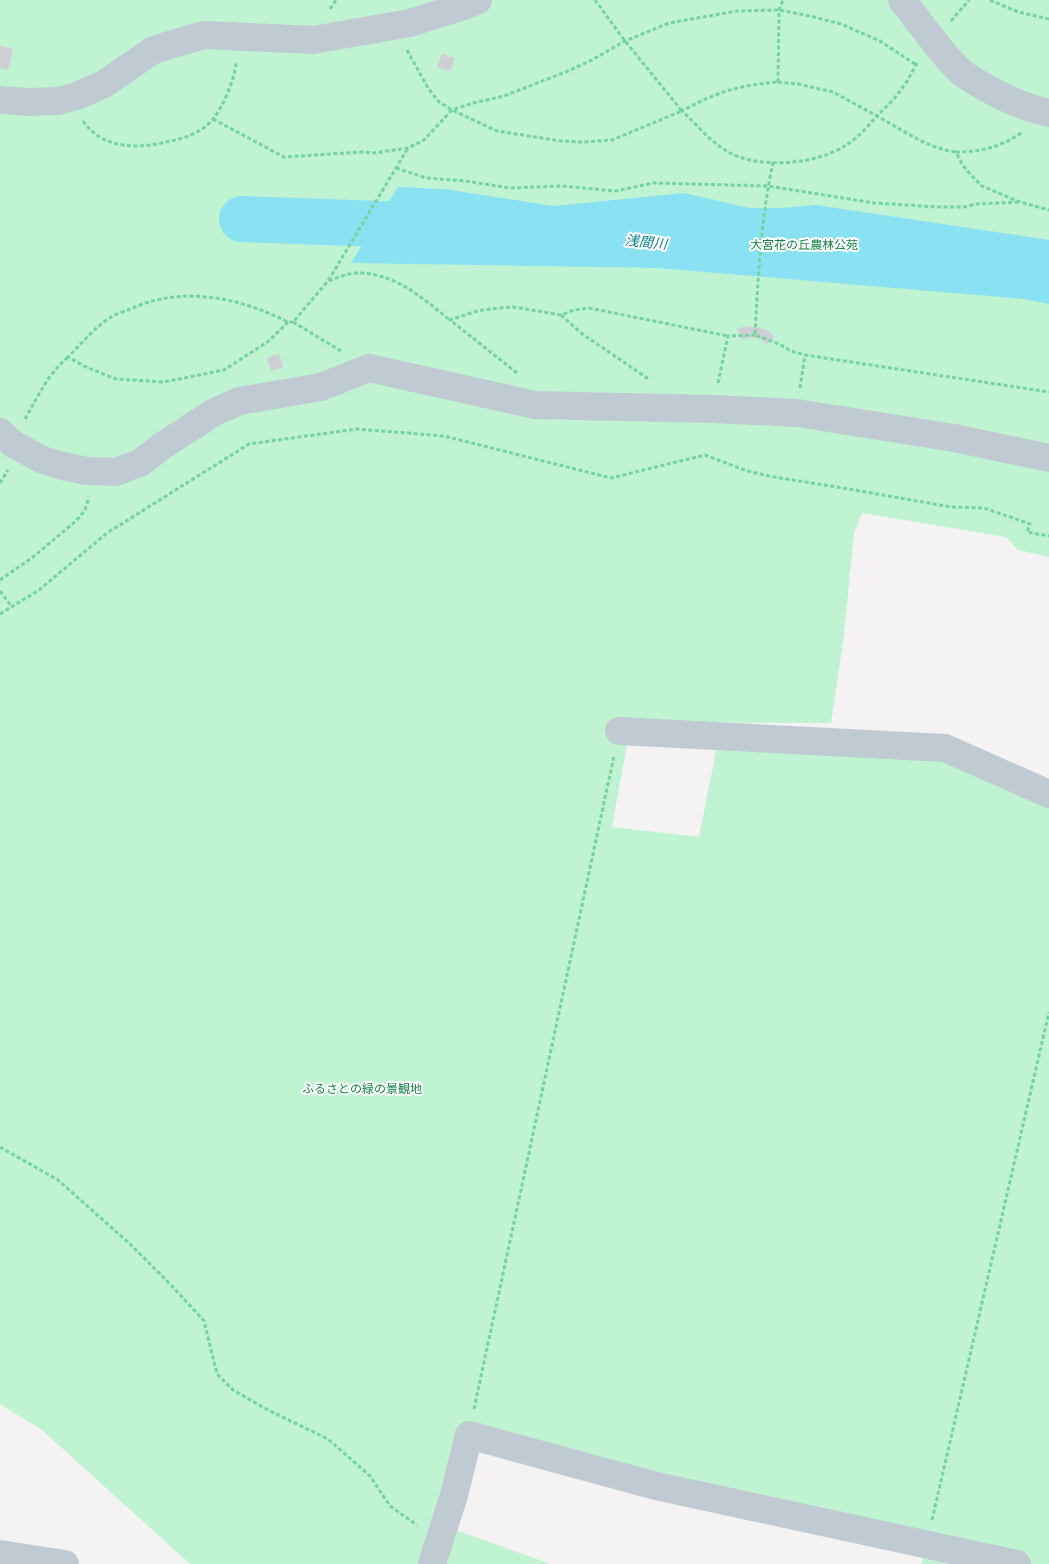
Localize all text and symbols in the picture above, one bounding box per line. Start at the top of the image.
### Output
water label: 浅間川 [624,232,670,252]
park label: 大宮花の丘農林公苑 [750,238,858,252]
park label: ふるさとの緑の景観地 [302,1082,422,1096]

